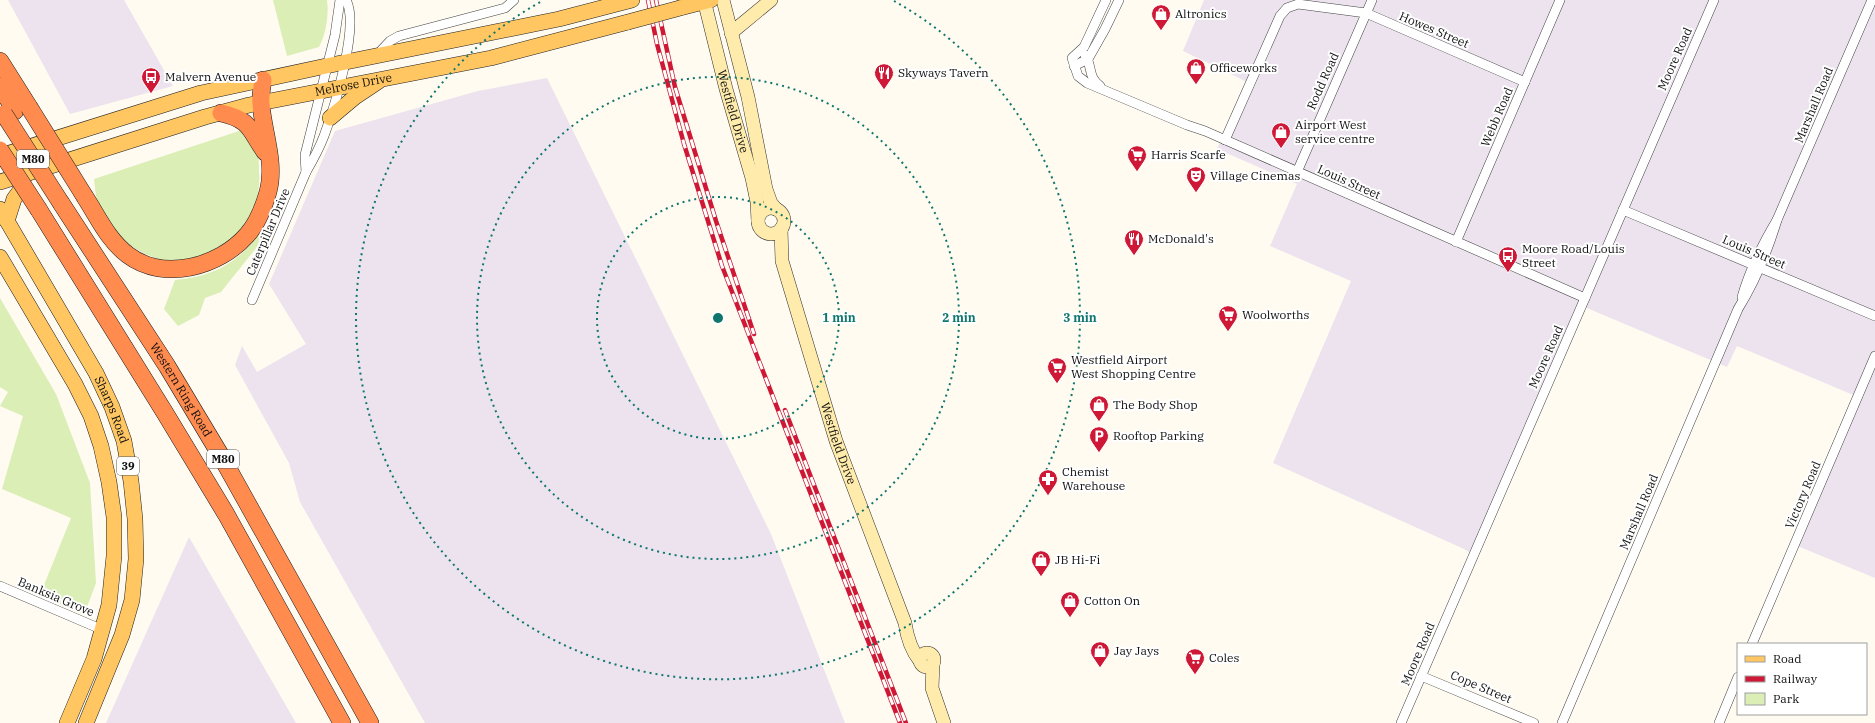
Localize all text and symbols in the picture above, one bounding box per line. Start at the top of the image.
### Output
shop icon: Altronics [1150,3,1172,31]
place label: Altronics [1175,6,1227,21]
street label: Howes Street [1397,8,1471,51]
street label: Moore Road [1654,25,1695,93]
street label: Rodd Road [1303,50,1342,112]
shop icon: Officeworks [1185,57,1207,85]
place label: Officeworks [1210,60,1277,75]
restaurant icon: Skyways Tavern [873,62,895,90]
place label: Skyways Tavern [898,65,989,80]
street label: Marshall Road [1791,65,1836,145]
bus stop icon: Malvern Avenue [140,66,162,94]
street label: Westfield Drive [715,68,752,154]
place label: Malvern Avenue [165,69,256,84]
street label: Melrose Drive [314,69,393,99]
street label: Webb Road [1477,85,1516,149]
place label: Airport West service centre [1295,117,1375,146]
shop icon: Airport West service centre [1270,121,1292,149]
supermarket icon: Harris Scarfe [1126,144,1148,172]
place label: Harris Scarfe [1151,147,1226,162]
road number: M80 [17,150,49,168]
street label: Louis Street [1315,161,1383,202]
theatre icon: Village Cinemas [1185,165,1207,193]
place label: Village Cinemas [1210,168,1301,183]
street label: Caterpillar Drive [242,186,293,278]
restaurant icon: McDonald's [1123,228,1145,256]
place label: McDonald's [1148,231,1214,246]
street label: Louis Street [1720,231,1788,272]
place label: Moore Road/Louis Street [1522,241,1625,270]
bus stop icon: Moore Road/Louis Street [1497,245,1519,273]
supermarket icon: Woolworths [1217,304,1239,332]
place label: Woolworths [1242,307,1310,322]
text: 1 min [822,310,856,325]
text: 2 min [942,310,976,325]
text: 3 min [1063,310,1097,325]
centre of rings [711,311,725,325]
street label: Moore Road [1525,323,1566,391]
street label: Western Ring Road [147,340,216,439]
place label: Westfield Airport West Shopping Centre [1071,352,1196,381]
supermarket icon: Westfield Airport West Shopping Centre [1046,356,1068,384]
street label: Sharps Road [92,374,132,445]
shop icon: The Body Shop [1088,394,1110,422]
place label: The Body Shop [1113,397,1198,412]
street label: Westfield Drive [818,401,860,486]
parking icon: Rooftop Parking [1088,425,1110,453]
place label: Rooftop Parking [1113,428,1204,443]
road number: M80 [207,450,239,468]
road number: 39 [117,457,139,475]
street label: Victory Road [1782,459,1824,531]
place label: Chemist Warehouse [1062,464,1125,493]
pharmacy icon: Chemist Warehouse [1037,468,1059,496]
street label: Marshall Road [1616,472,1661,552]
shop icon: JB Hi-Fi [1030,549,1052,577]
place label: JB Hi-Fi [1055,552,1100,567]
street label: Banksia Grove [16,574,97,619]
shop icon: Cotton On [1059,590,1081,618]
place label: Cotton On [1084,593,1141,608]
street label: Moore Road [1397,620,1438,688]
shop icon: Jay Jays [1089,640,1111,668]
place label: Jay Jays [1114,643,1159,658]
legend [1737,643,1867,715]
supermarket icon: Coles [1184,647,1206,675]
place label: Coles [1209,650,1239,665]
text: Road [1773,651,1802,666]
street label: Cope Street [1448,667,1514,706]
text: Railway [1773,671,1818,686]
text: Park [1773,691,1799,706]

